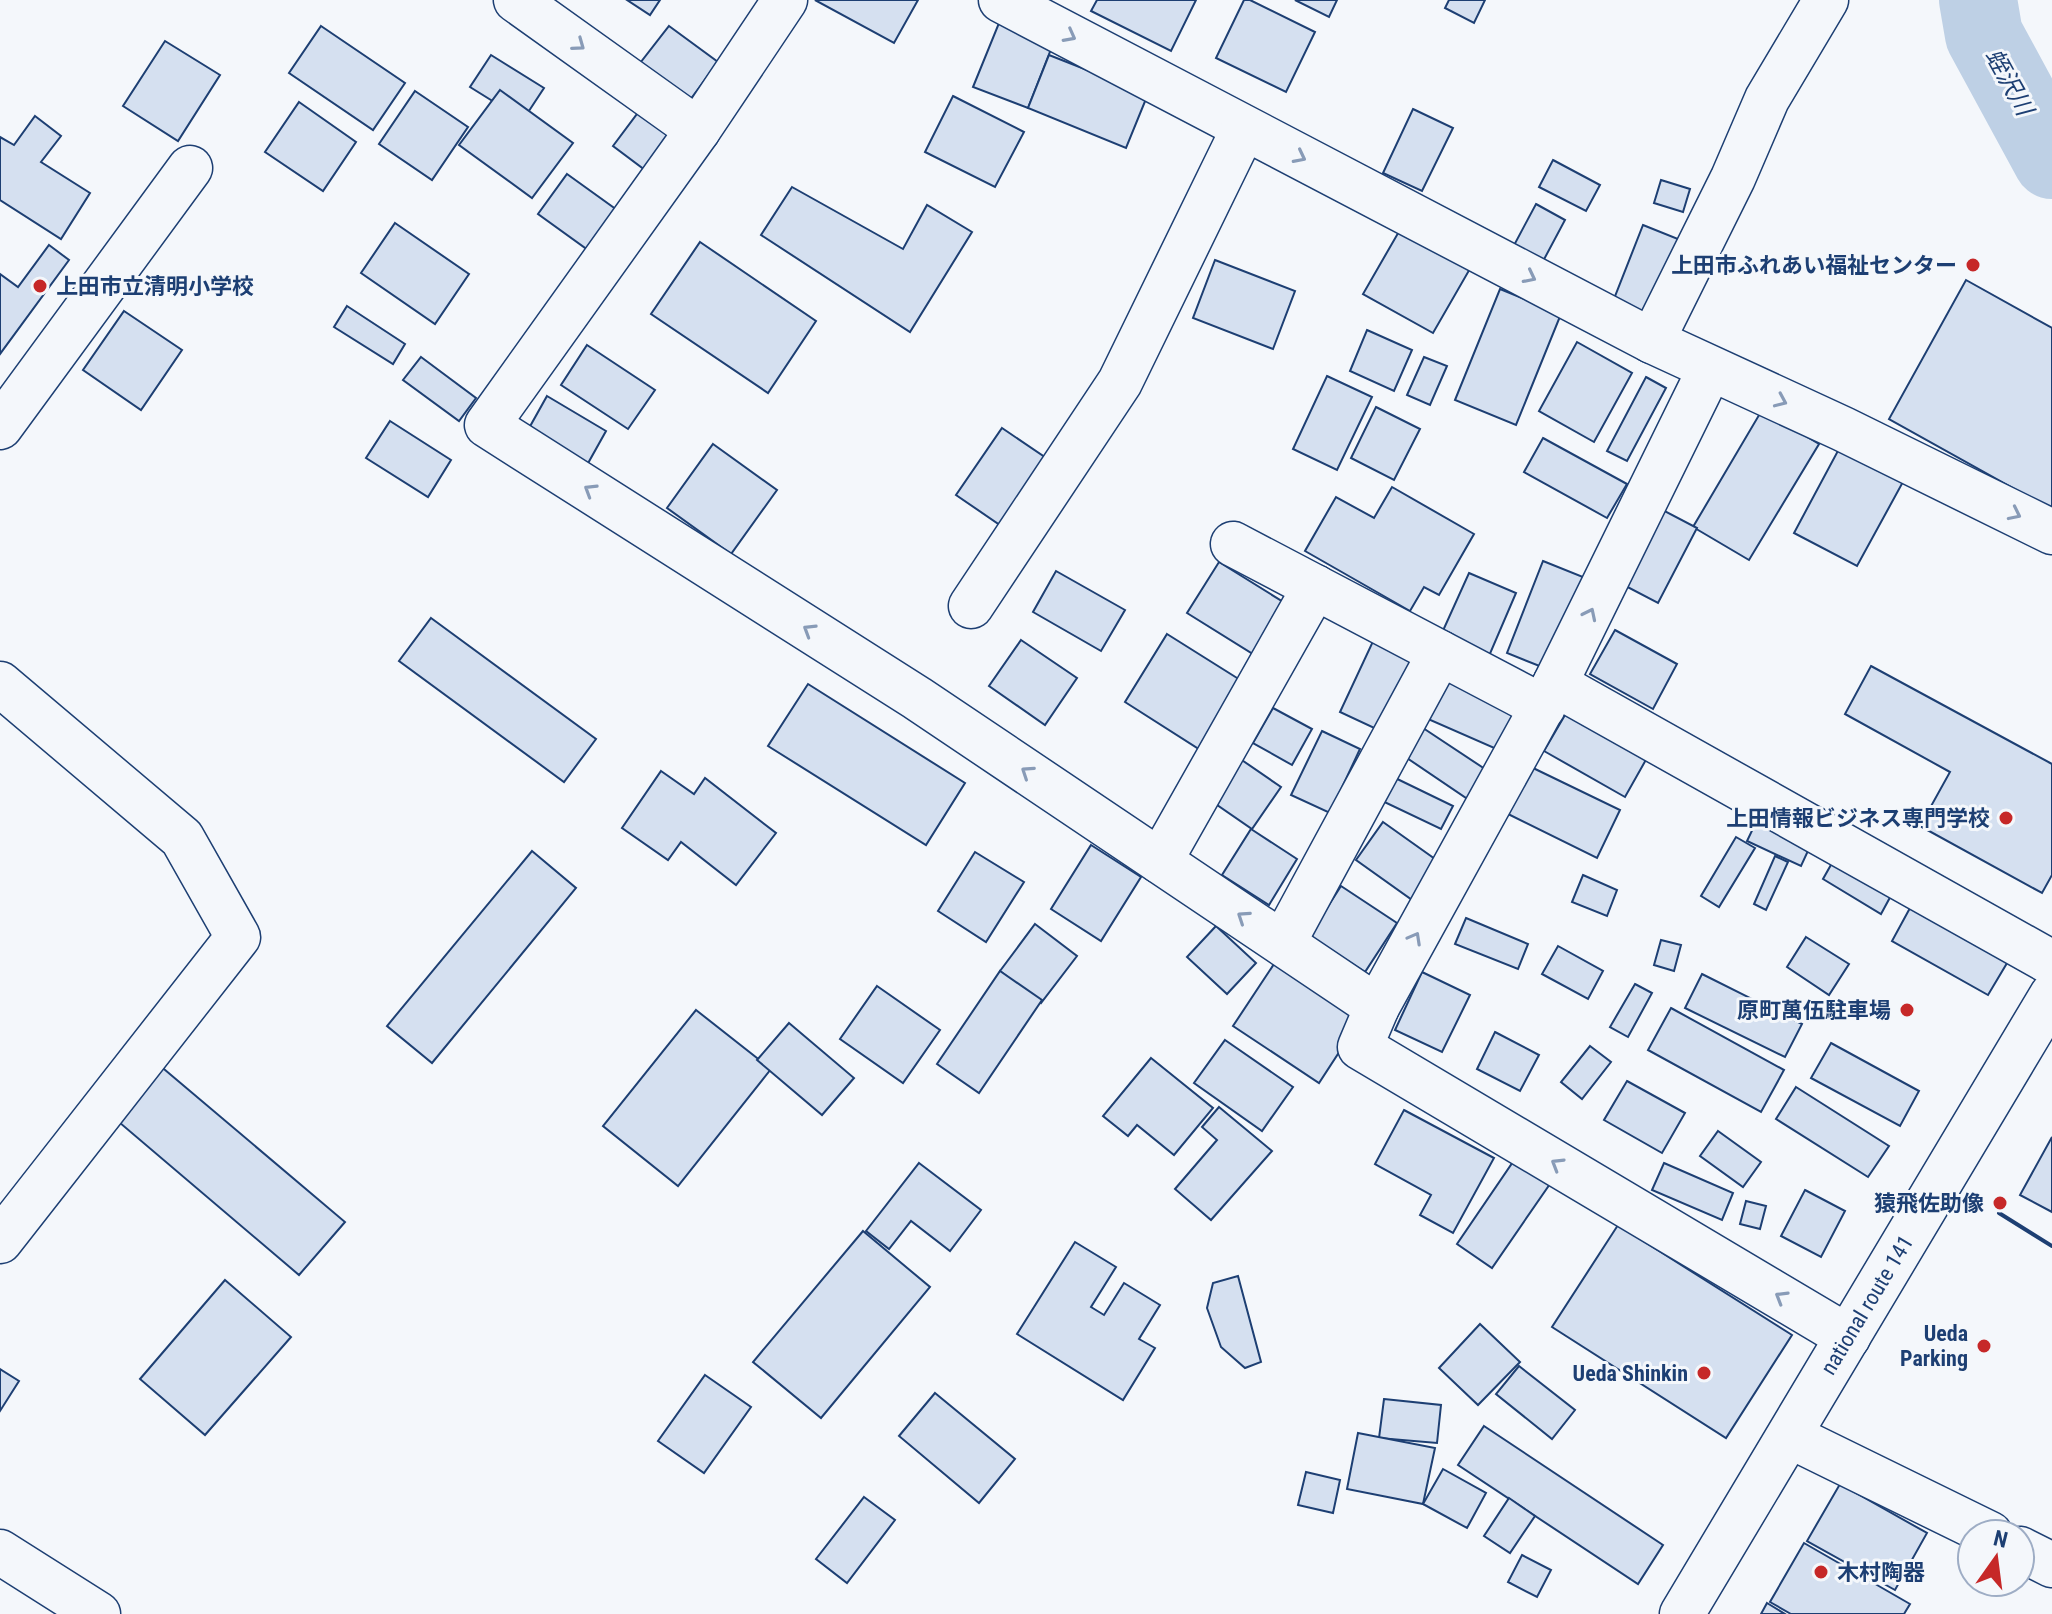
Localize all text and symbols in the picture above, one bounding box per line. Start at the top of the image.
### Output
one-way arrow [1061,27,1076,42]
one-way arrow [571,35,585,50]
water label: 蛭沢川 [1979,44,2040,123]
one-way arrow [1291,148,1306,163]
place label: 上田市ふれあい福祉センター [1671,253,1957,278]
marker: 上田市ふれあい福祉センター [1964,256,1982,274]
one-way arrow [1522,268,1537,283]
place label: 上田市立清明小学校 [56,274,254,299]
marker: 上田市立清明小学校 [31,277,49,295]
one-way arrow [1773,391,1787,407]
one-way arrow [584,485,598,500]
one-way arrow [2007,504,2022,520]
one-way arrow [1580,607,1596,622]
one-way arrow [803,624,818,639]
one-way arrow [1021,767,1035,782]
place label: 上田情報ビジネス専門学校 [1726,806,1990,831]
marker: 上田情報ビジネス専門学校 [1997,809,2015,827]
one-way arrow [1237,911,1251,926]
one-way arrow [1405,933,1421,947]
place label: 原町萬伍駐車場 [1737,998,1891,1023]
marker: 原町萬伍駐車場 [1898,1001,1916,1019]
one-way arrow [1551,1158,1566,1174]
place label: 猿飛佐助像 [1874,1191,1984,1216]
marker: 猿飛佐助像 [1991,1194,2009,1212]
street label: national route 141 [1816,1231,1918,1379]
one-way arrow [1775,1291,1790,1307]
place label: Ueda Parking [1900,1321,1968,1371]
marker: Ueda Parking [1975,1337,1993,1355]
place label: Ueda Shinkin [1573,1361,1688,1386]
marker: Ueda Shinkin [1695,1364,1713,1382]
north arrow [1956,1518,2036,1598]
text: N [1991,1525,2010,1553]
place label: 木村陶器 [1837,1560,1925,1585]
marker: 木村陶器 [1812,1563,1830,1581]

